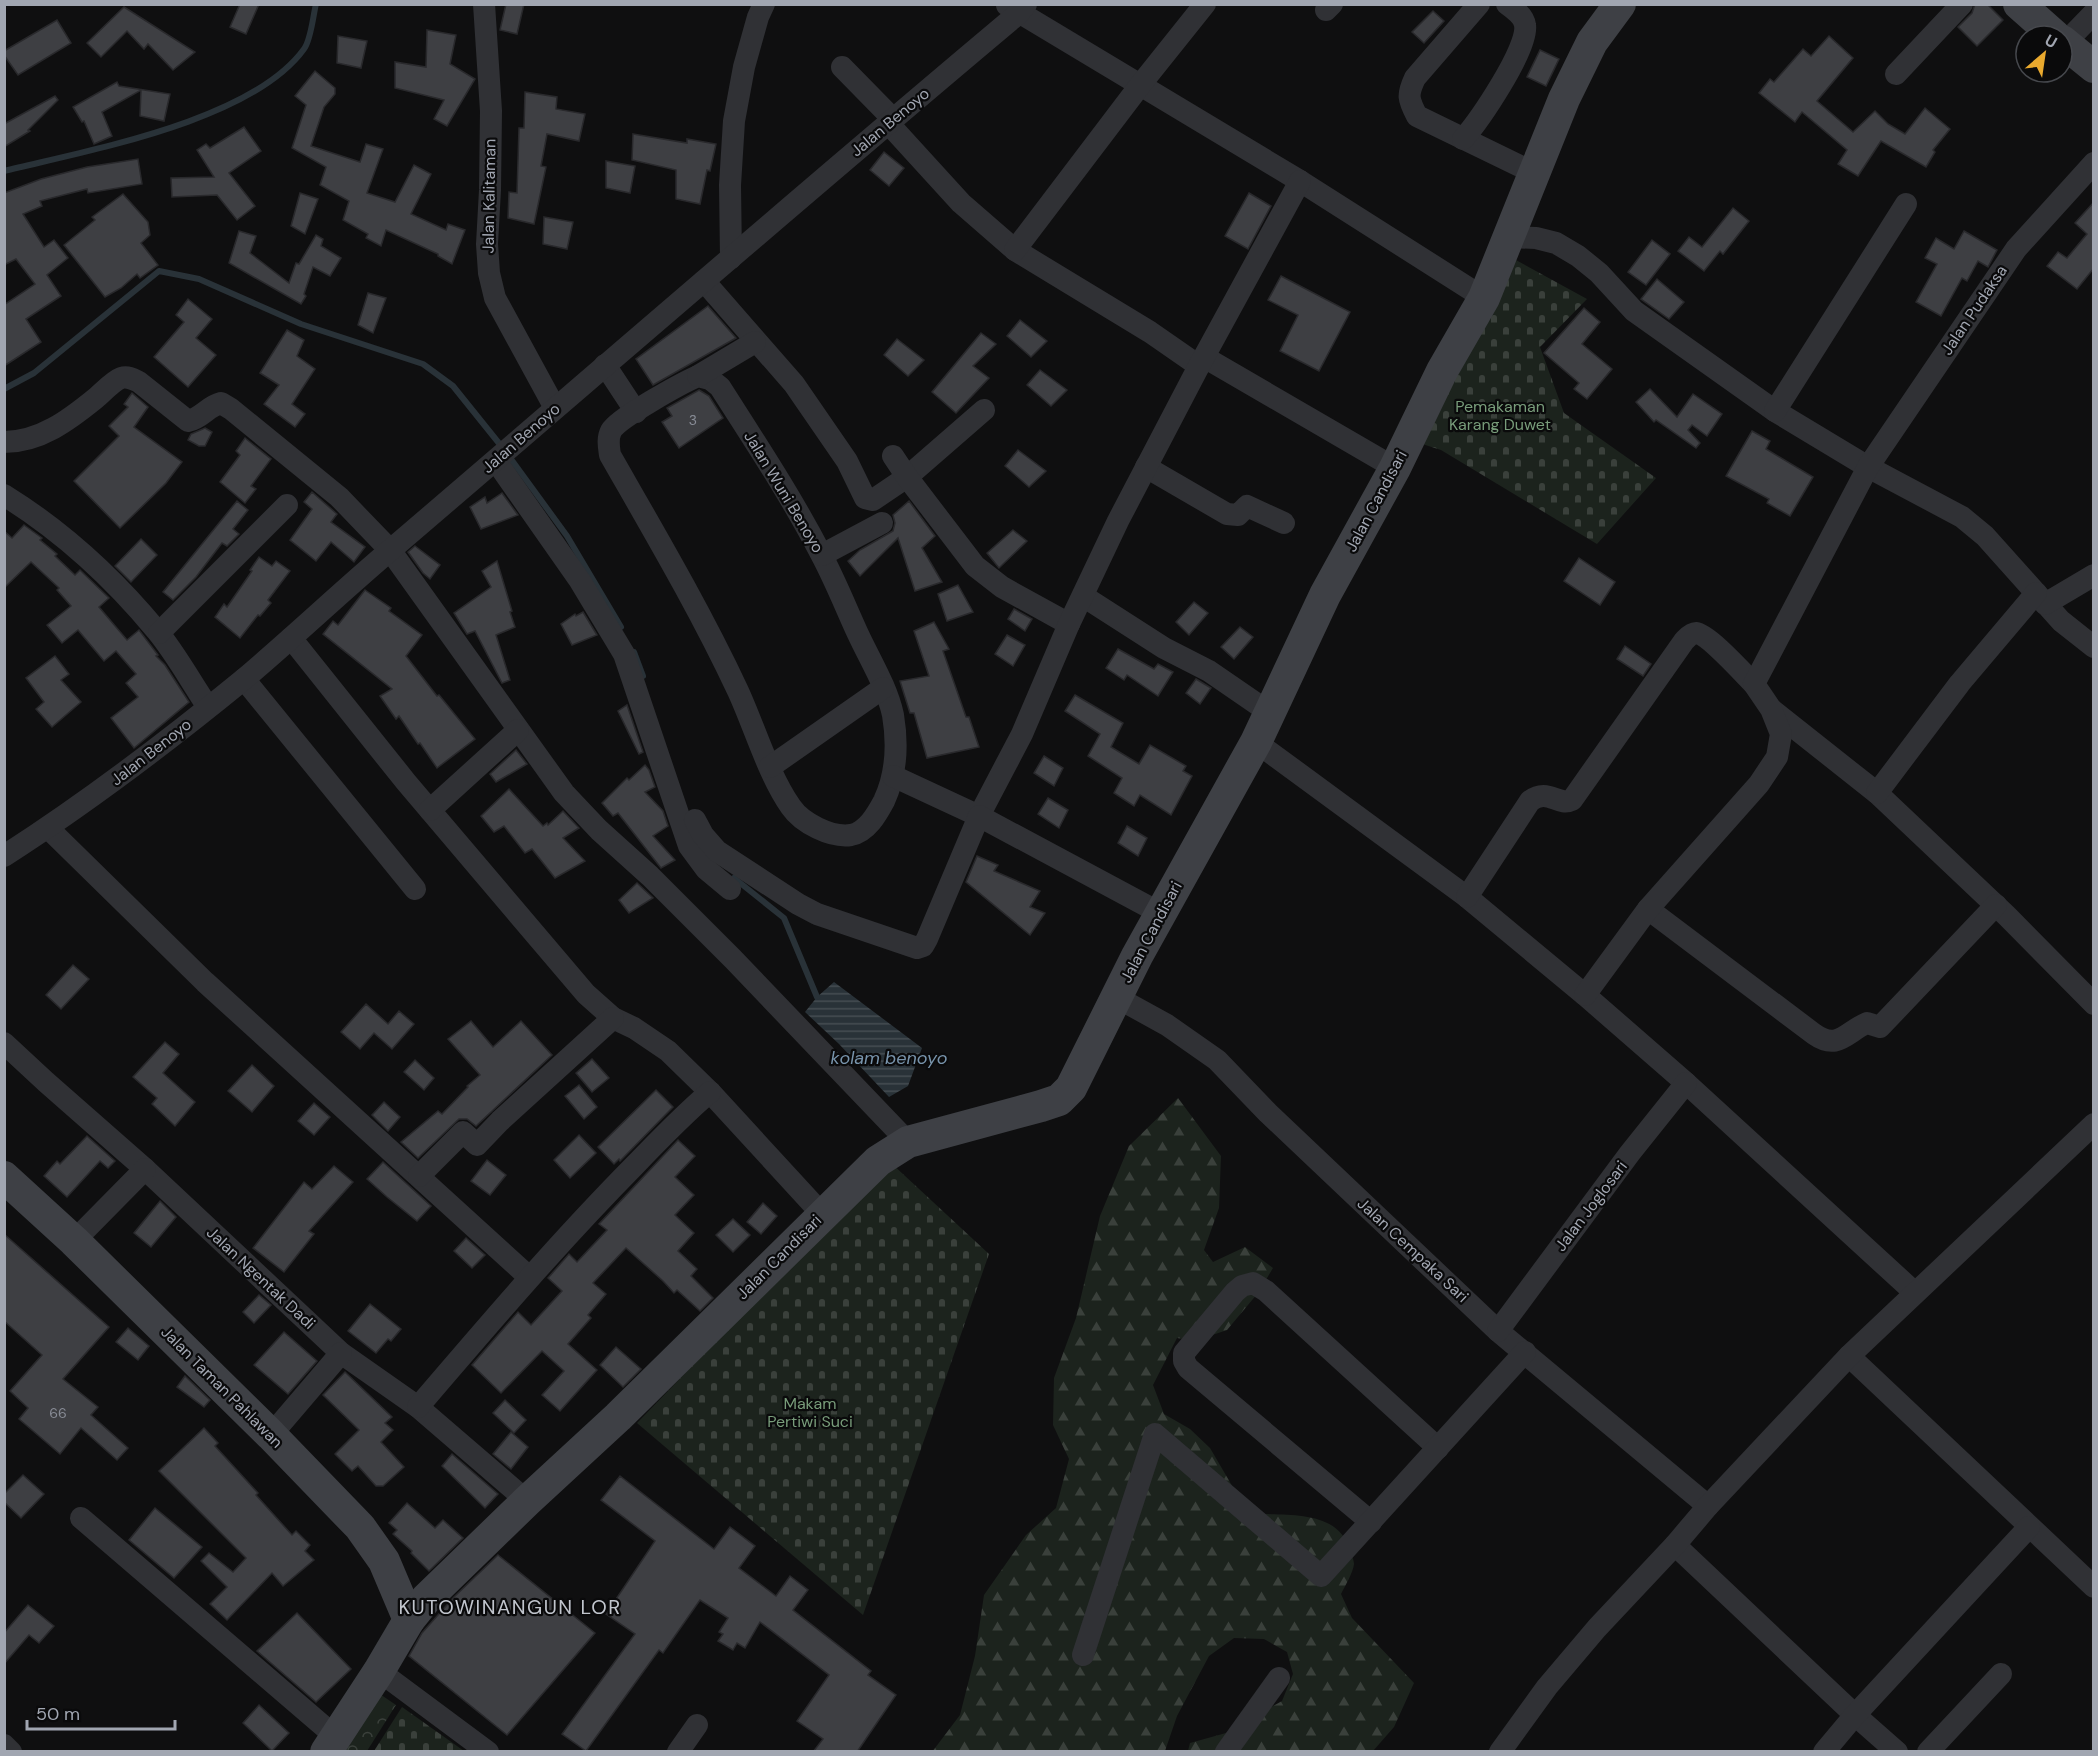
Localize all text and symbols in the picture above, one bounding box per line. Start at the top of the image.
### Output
north arrow [2014,24,2074,84]
text: U [2041,29,2061,53]
street label: Jalan Benoyo [846,83,934,161]
street label: Jalan Kalitaman [478,138,500,254]
street label: Jalan Pudaksa [1936,261,2012,359]
park label: Pemakaman Karang Duwet [1449,396,1551,435]
street label: Jalan Benoyo [478,398,564,478]
house number: 3 [689,411,697,429]
street label: Jalan Wuni Benoyo [739,427,829,557]
street label: Jalan Candisari [1340,447,1412,555]
street label: Jalan Benoyo [106,714,196,790]
street label: Jalan Candisari [1115,878,1187,986]
water label: kolam benoyo [831,1046,947,1070]
street label: Jalan Joglosari [1550,1157,1632,1255]
street label: Jalan Cempaka Sari [1353,1193,1473,1307]
street label: Jalan Candisari [732,1210,826,1304]
street label: Jalan Ngentak Dadi [202,1222,320,1334]
street label: Jalan Taman Pahlawan [157,1322,287,1452]
park label: Makam Pertiwi Suci [767,1393,853,1432]
house number: 66 [49,1404,67,1422]
district label: KUTOWINANGUN LOR [398,1594,622,1620]
scale bar [27,1693,176,1731]
text: 50 m [36,1702,80,1726]

